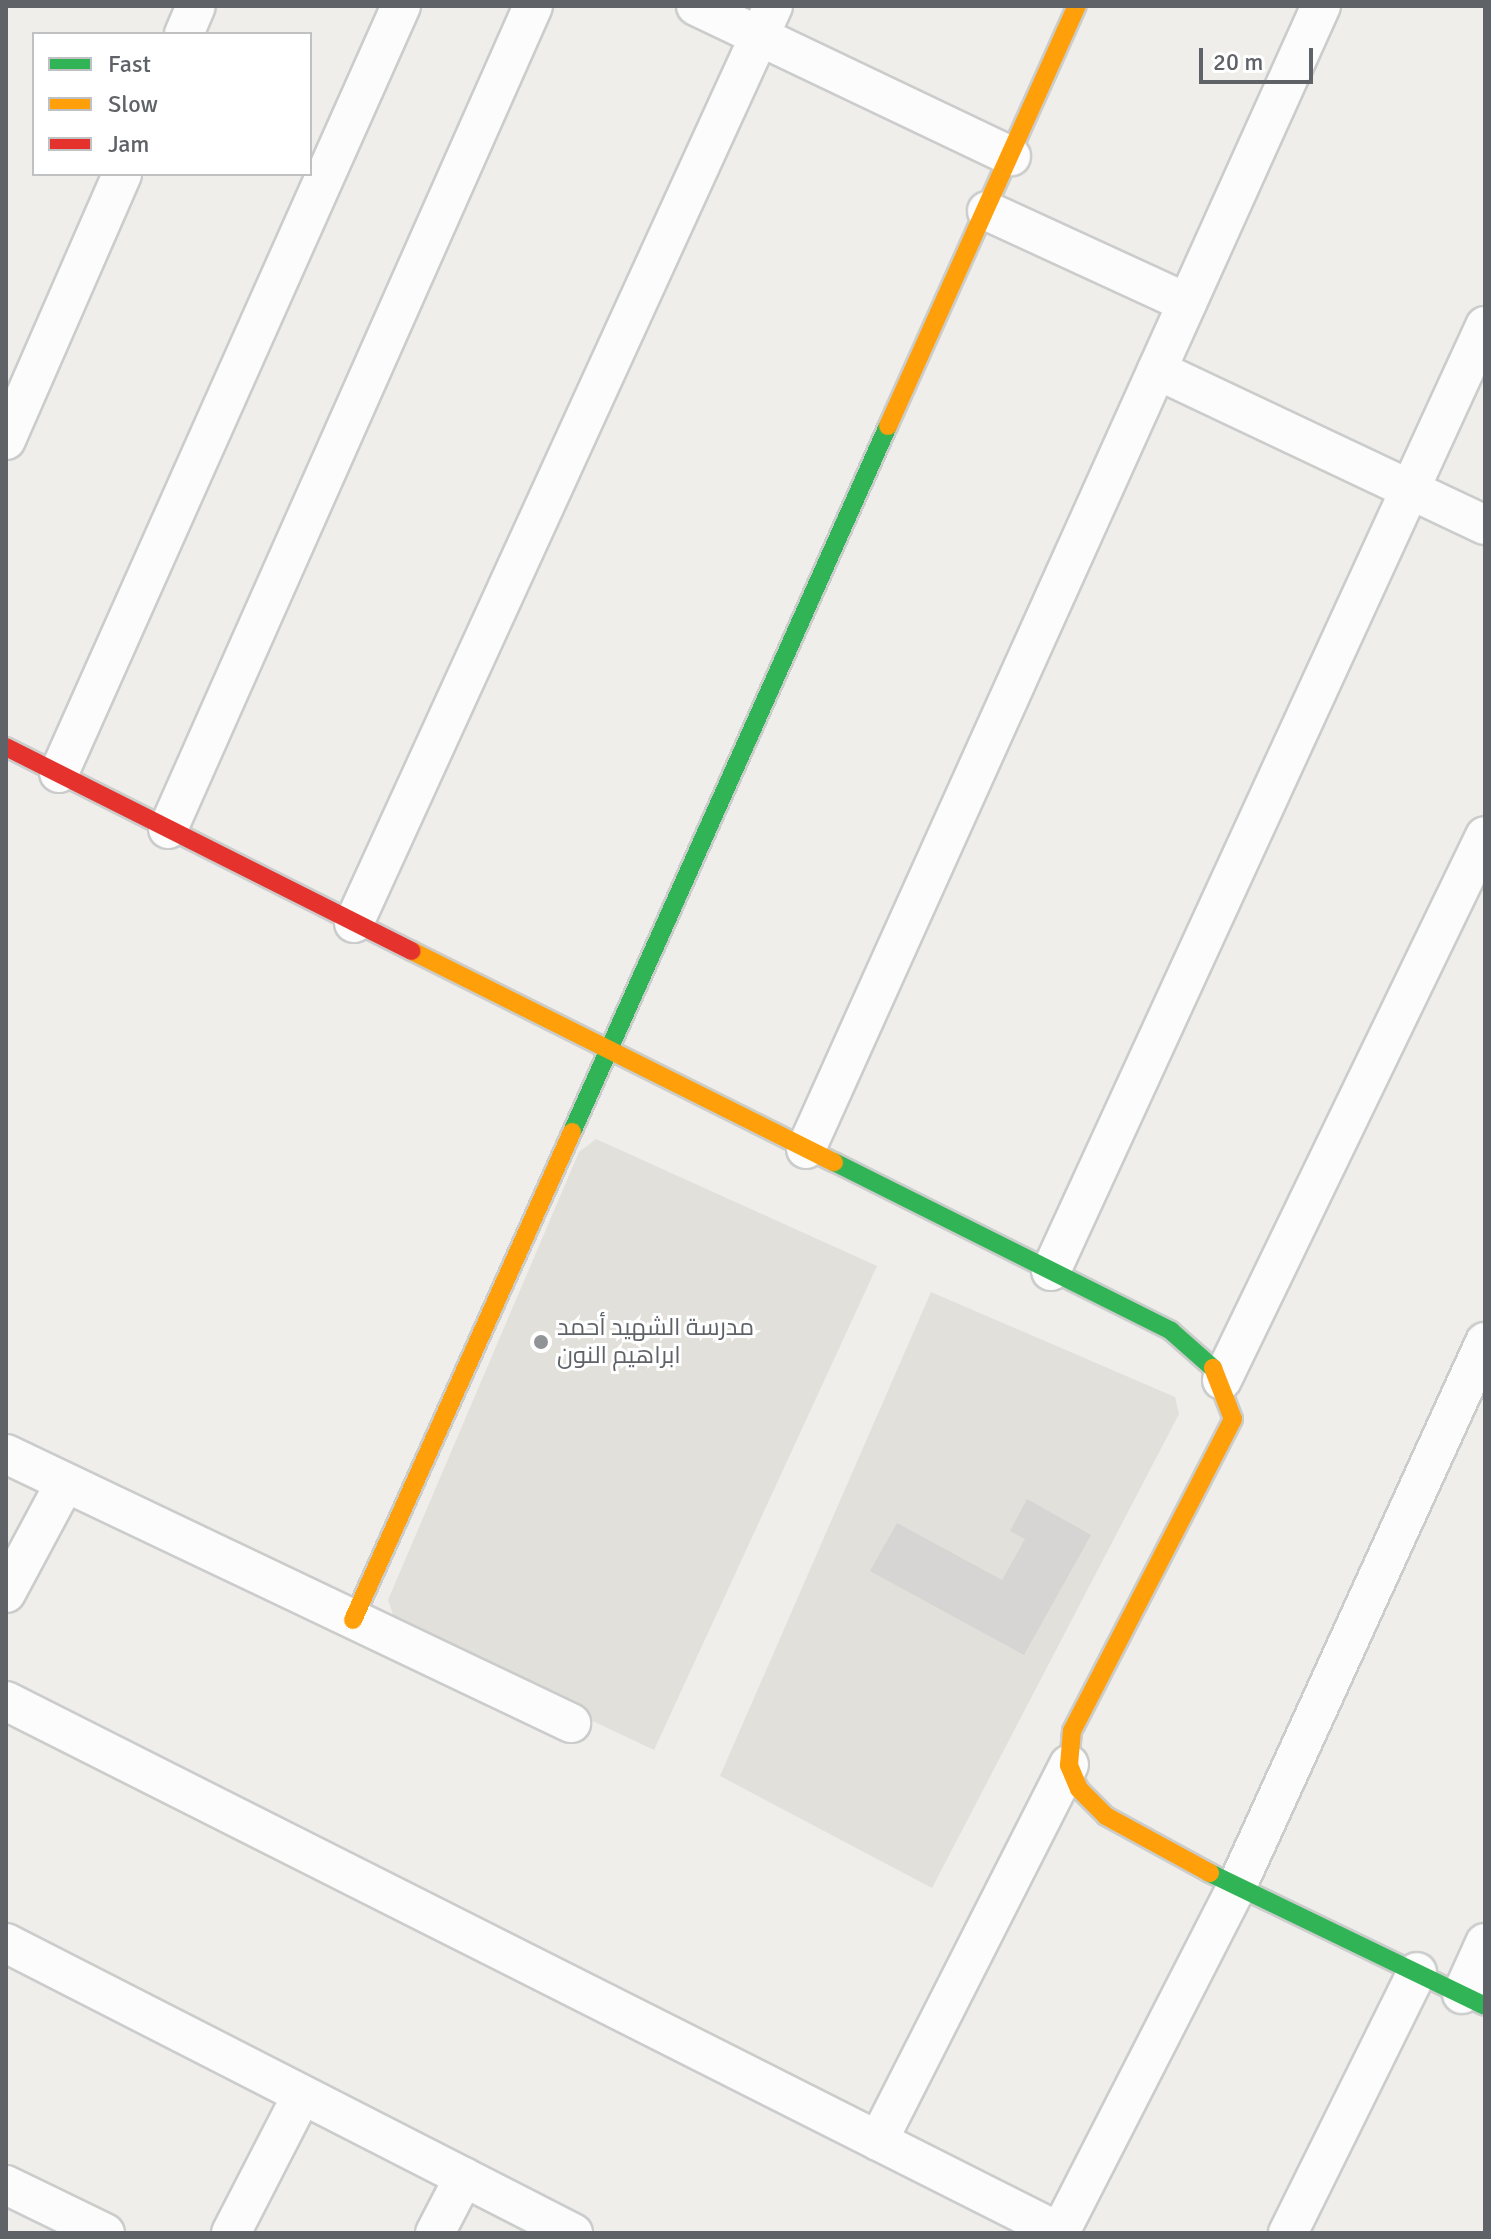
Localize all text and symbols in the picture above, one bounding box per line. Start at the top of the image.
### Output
legend [32,32,312,176]
scale bar [1203,32,1317,82]
text: 20 m [1213,47,1263,77]
text: Fast [108,49,151,79]
text: Slow [108,89,158,119]
text: Jam [108,129,149,159]
place label: مدرسة الشهيد أحمد ابراهيم النون [557,1314,754,1370]
marker: مدرسة الشهيد أحمد ابراهيم النون [532,1333,550,1351]

